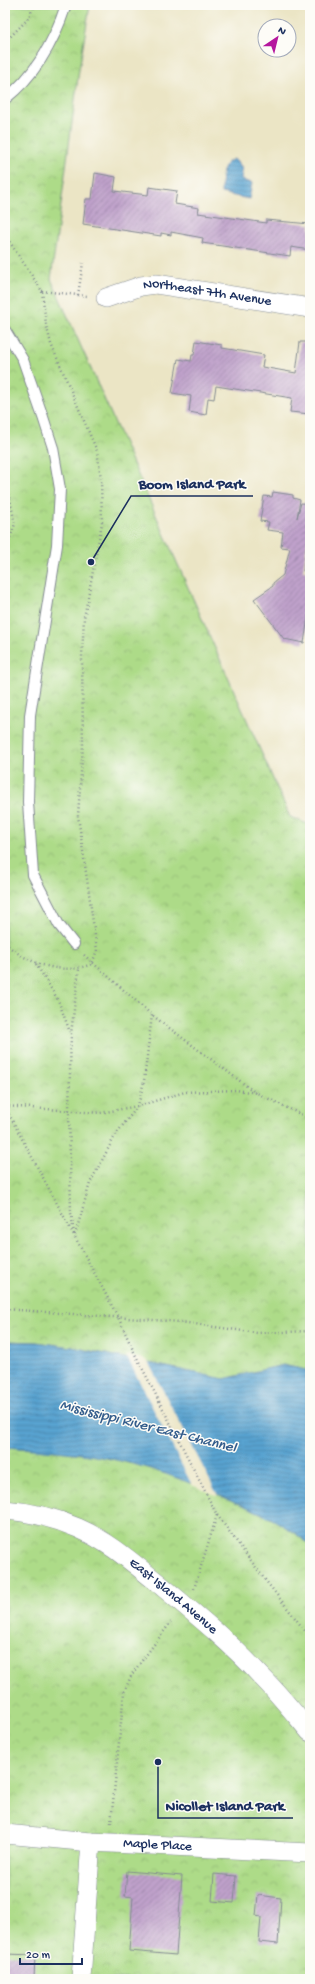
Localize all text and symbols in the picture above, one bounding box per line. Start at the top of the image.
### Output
north arrow [257,18,297,58]
text: N [275,24,288,38]
street label: Northeast 7th Avenue [142,275,273,311]
callout: Boom Island Park [131,469,253,496]
text: Boom Island Park [138,476,247,494]
water label: Mississippi River East Channel [58,1396,240,1458]
street label: East Island Avenue [125,1554,222,1639]
callout: Nicollet Island Park [158,1791,293,1818]
text: Nicollet Island Park [166,1798,287,1816]
street label: Maple Place [123,1835,193,1856]
scale bar [20,1940,82,1966]
text: 20 m [26,1949,51,1963]

